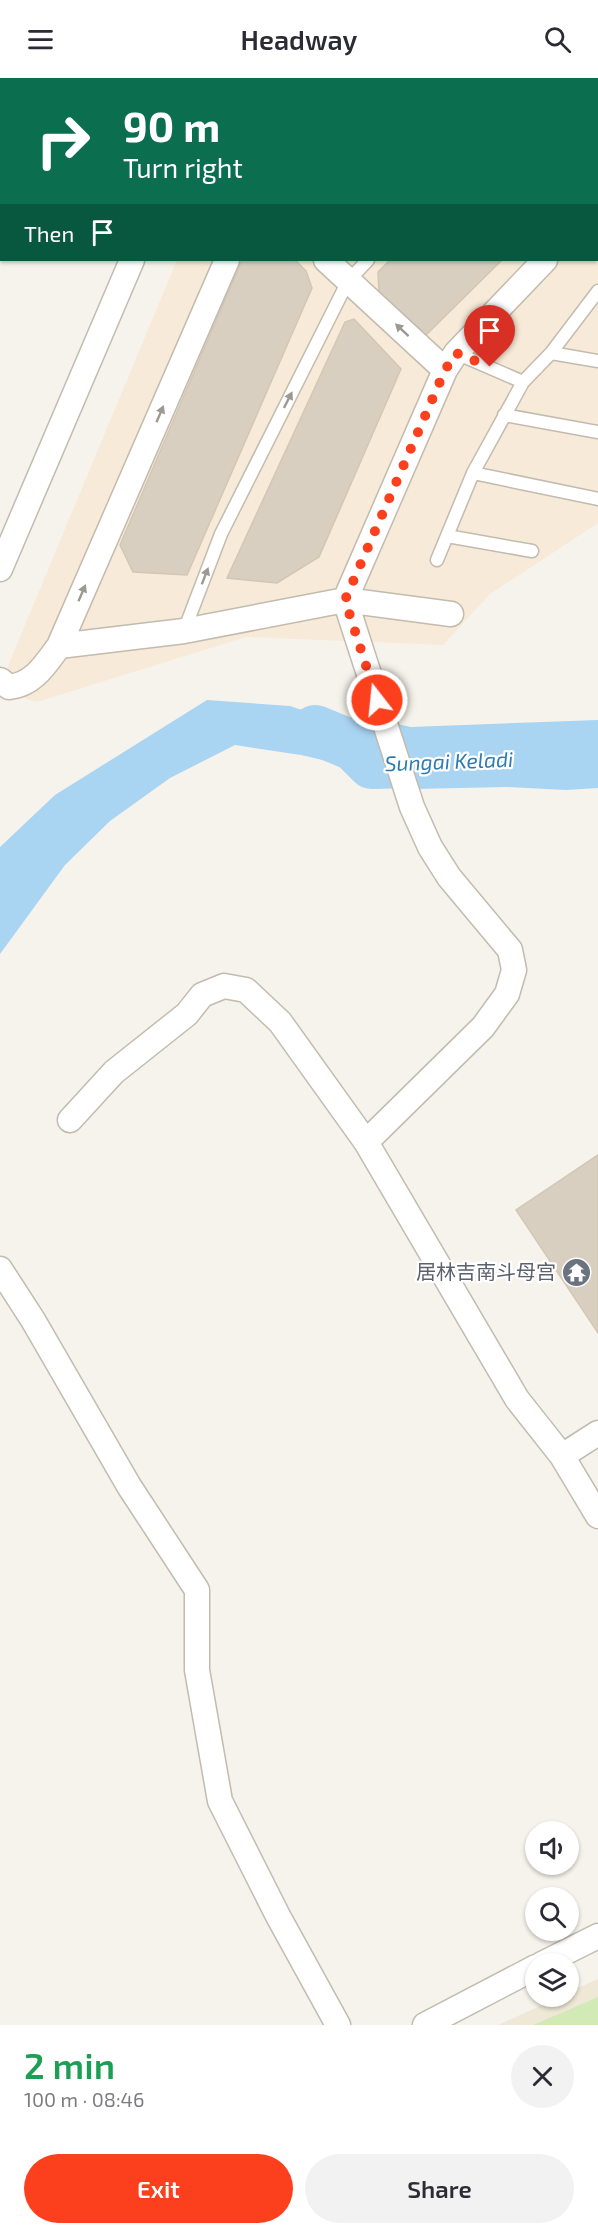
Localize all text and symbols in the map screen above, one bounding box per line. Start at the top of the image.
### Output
icon: menu [24,23,57,56]
text: Headway [241,23,357,55]
icon: search [541,23,574,56]
text: 90 m [123,100,220,150]
icon: right [24,102,102,180]
text: Turn right [123,151,243,183]
icon: arrive [86,216,119,249]
text: Then [24,220,74,246]
pin [464,305,515,367]
icon: arrive [473,314,506,347]
one-way arrow [395,324,409,338]
one-way arrow [283,391,293,408]
one-way arrow [156,405,165,423]
one-way arrow [200,567,210,585]
one-way arrow [77,583,87,601]
position arrow [345,668,409,732]
water label: Sungai Keladi [384,746,514,775]
temple icon: 居林吉南斗母宫 [561,1256,593,1288]
place label: 居林吉南斗母宫 [416,1259,556,1283]
map controls [525,1821,579,2007]
button: sound [525,1821,579,1875]
button: search [525,1887,579,1941]
button: layers [525,1953,579,2007]
text: 2 min [24,2043,115,2086]
button: close [511,2045,574,2108]
text: 100 m · 08:46 [24,2087,144,2111]
button: Exit [24,2154,293,2223]
button: Share [305,2154,574,2223]

